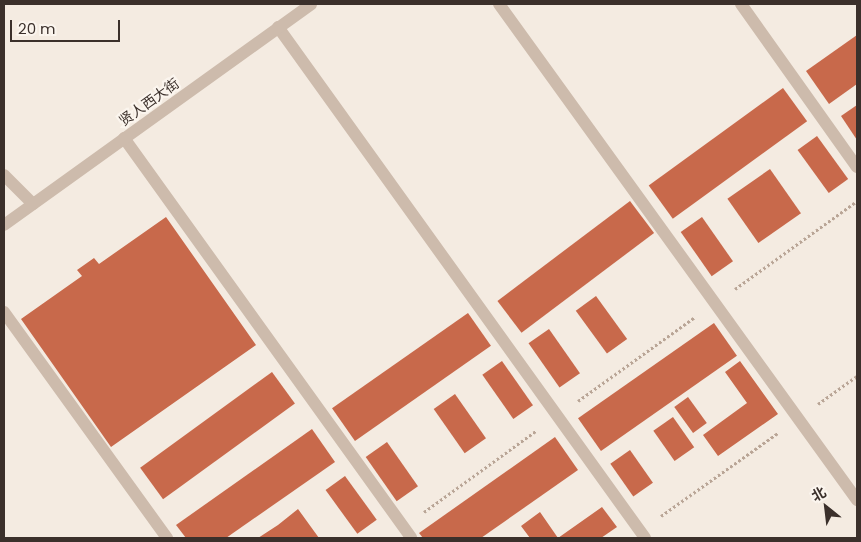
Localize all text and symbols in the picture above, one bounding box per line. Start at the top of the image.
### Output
scale bar [12,10,122,42]
text: 20 m [18,18,56,39]
street label: 贤人西大街 [116,75,182,129]
north arrow [801,482,851,532]
text: 北 [808,482,830,506]

